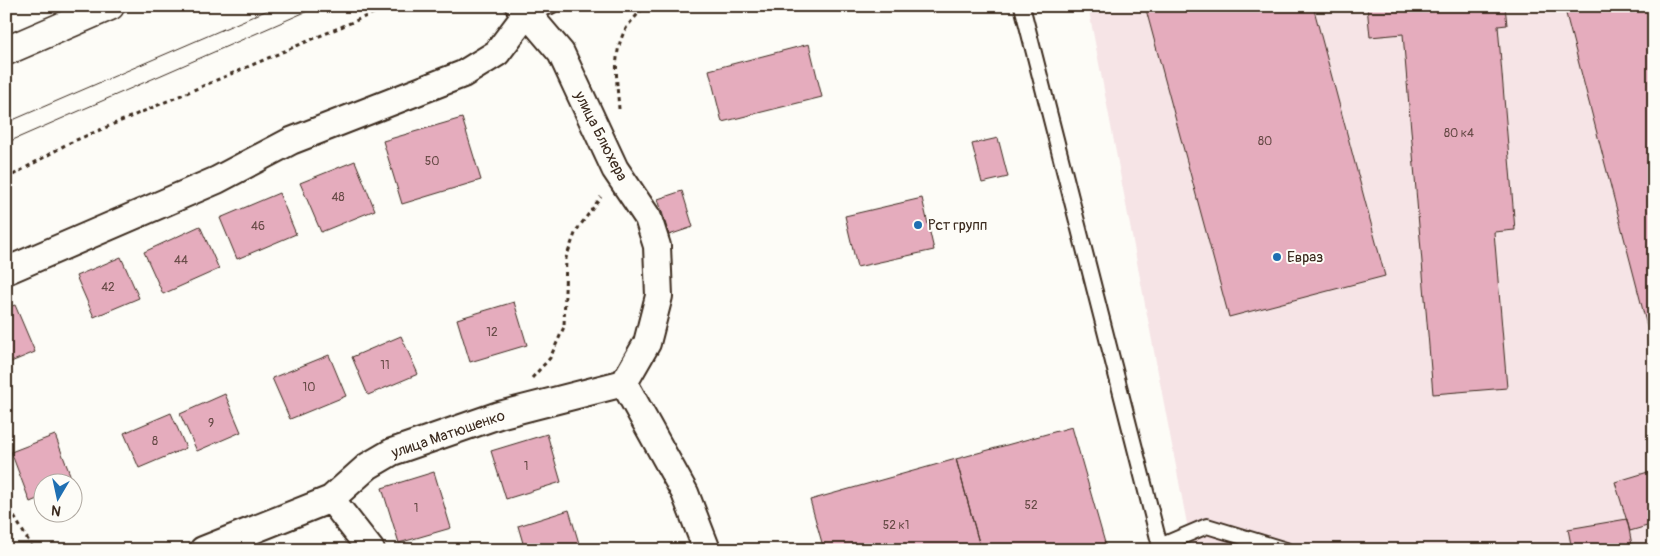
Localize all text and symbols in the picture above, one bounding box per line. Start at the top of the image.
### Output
street label: улица Блюхера [569,87,631,184]
house number: 80 к4 [1444,126,1474,141]
house number: 80 [1258,134,1272,149]
house number: 50 [425,154,439,169]
house number: 48 [331,190,345,205]
place label: Рст групп [928,216,987,235]
house number: 46 [251,219,265,234]
marker: Рст групп [912,219,924,231]
place label: Евраз [1287,248,1323,267]
marker: Евраз [1271,251,1283,263]
house number: 44 [174,253,188,268]
house number: 42 [101,280,115,295]
house number: 12 [486,325,498,340]
house number: 11 [380,358,390,373]
house number: 10 [303,380,315,395]
street label: улица Матюшенко [388,406,507,463]
house number: 9 [208,416,214,431]
house number: 8 [152,434,158,449]
house number: 1 [524,459,528,474]
north arrow [32,474,82,524]
house number: 52 [1024,498,1038,513]
text: N [50,501,62,519]
house number: 1 [414,501,418,516]
house number: 52 к1 [883,518,909,533]

